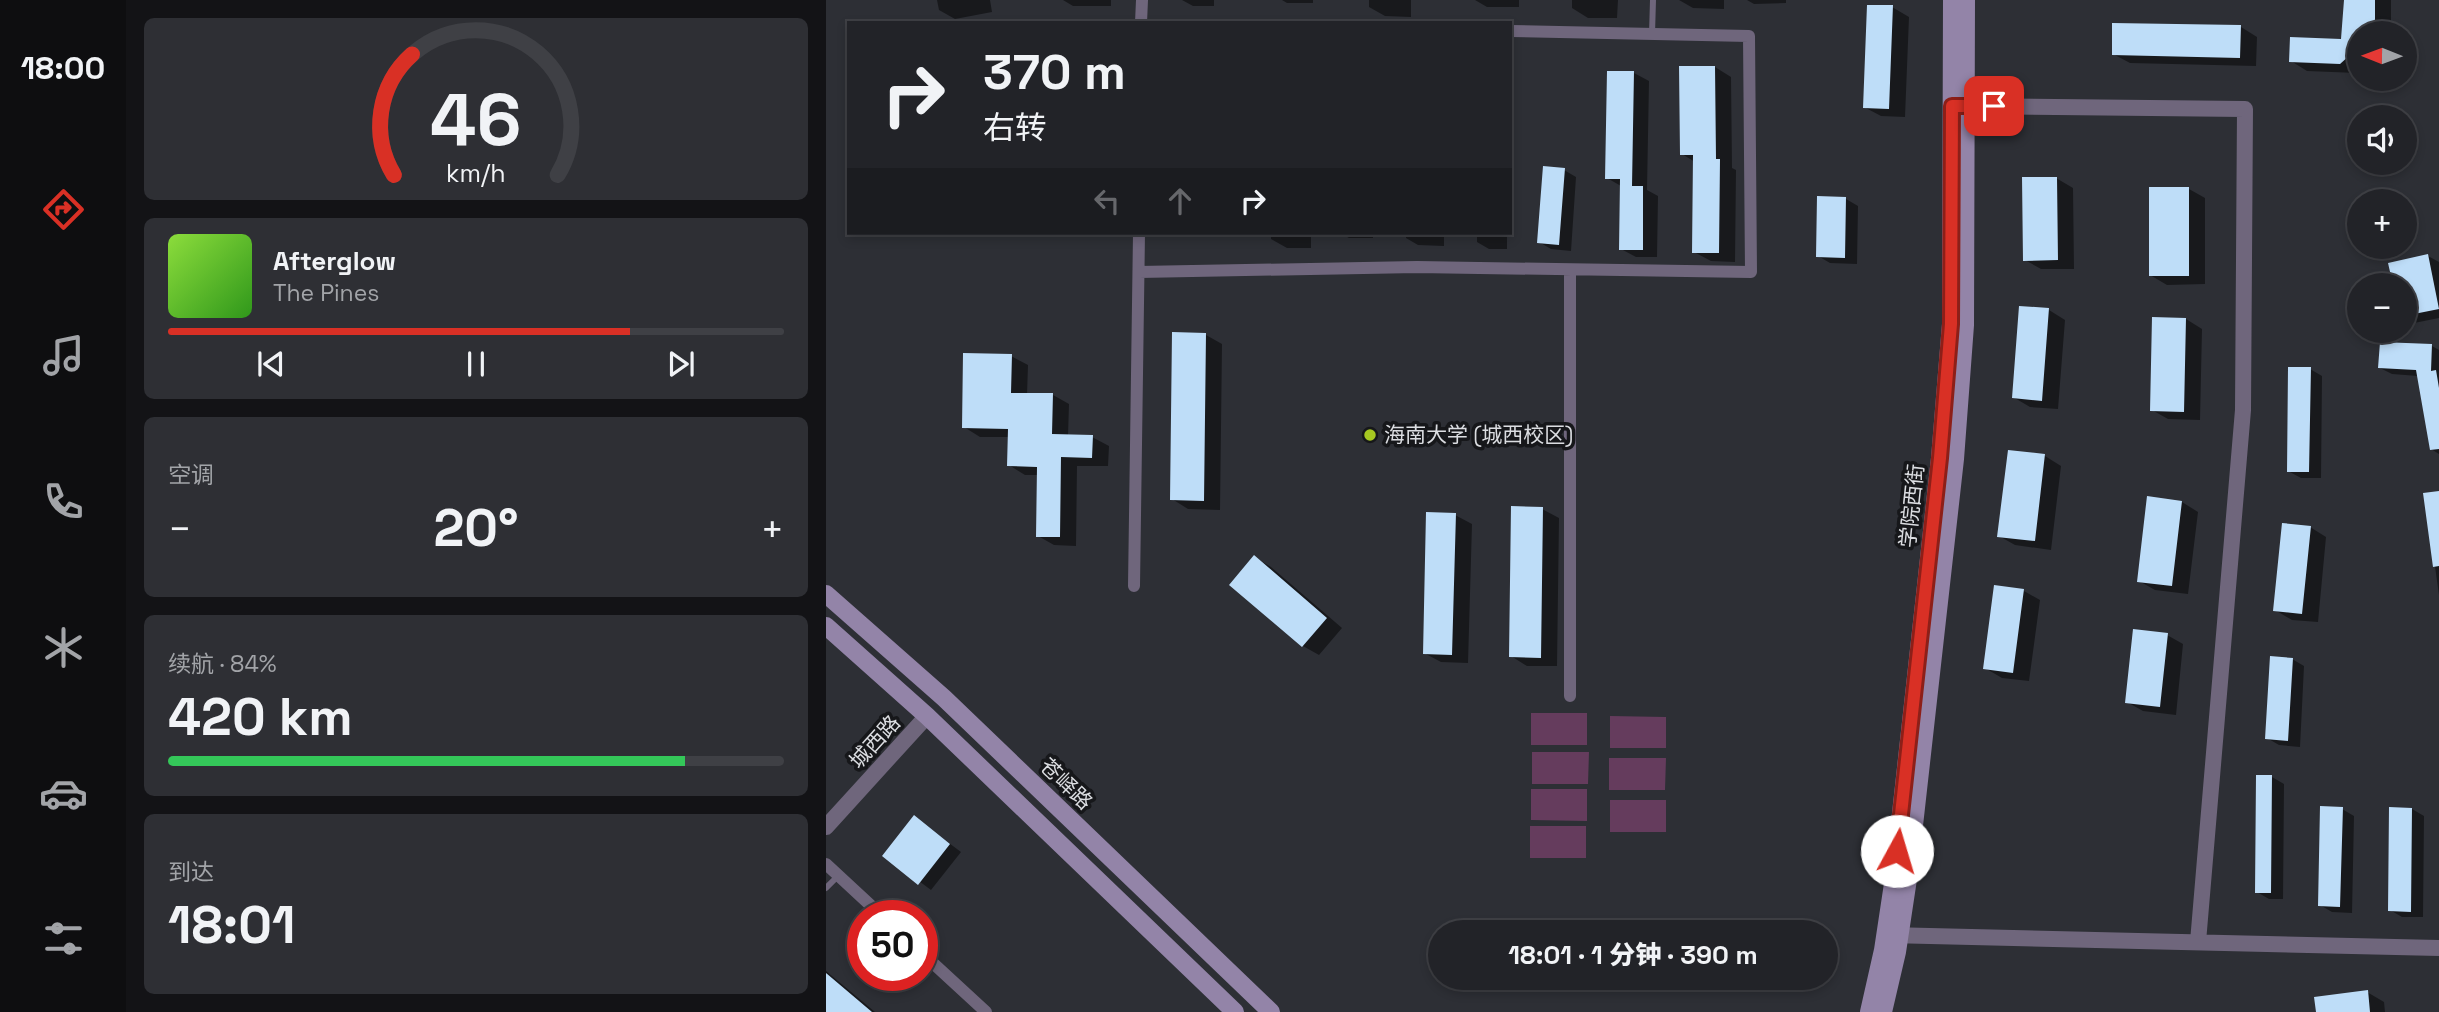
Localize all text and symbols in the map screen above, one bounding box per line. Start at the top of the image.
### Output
north arrow [2347,21,2417,91]
map controls [2347,21,2417,343]
text: 370 m [983,41,1126,103]
text: 18:00 [21,48,105,88]
icon: right [868,49,959,140]
text: 46 [430,73,522,166]
pin [1964,76,2024,136]
icon: arrive [1975,87,2013,125]
button: sound [2347,105,2417,175]
text: 右转 [983,108,1047,148]
text: km/h [446,157,506,189]
icon: left [1088,182,1126,220]
icon: ahead [1161,182,1199,220]
icon: right [1234,182,1272,220]
icon: directions [39,185,88,234]
button: + [2347,189,2417,259]
text: Afterglow [273,244,396,278]
button: − [2347,273,2417,343]
text: The Pines [273,278,379,308]
icon: music [39,331,88,380]
icon: previous [252,345,290,383]
icon: pause [457,345,495,383]
icon: next [662,345,700,383]
place label: 海南大学 (城西校区) [1384,421,1573,448]
marker: 海南大学 (城西校区) [1362,427,1378,443]
text: 空调 [168,460,214,490]
street label: 学院西街 [1894,463,1929,549]
icon: phone [39,477,88,526]
text: 20° [433,495,519,561]
text: − [168,505,192,553]
text: + [760,505,784,553]
icon: climate [39,623,88,672]
text: 续航 · 84% [168,649,277,679]
text: 420 km [168,684,353,750]
street label: 城西路 [844,709,906,774]
street label: 苍峄路 [1034,752,1098,815]
icon: car [39,769,88,818]
position arrow [1860,814,1934,888]
text: 到达 [168,857,214,887]
text: 18:01 [168,892,295,958]
speed limit sign: 50 [847,900,938,991]
icon: filters [39,914,88,963]
text: 18:01 · 1 分钟 · 390 m [1508,938,1758,972]

